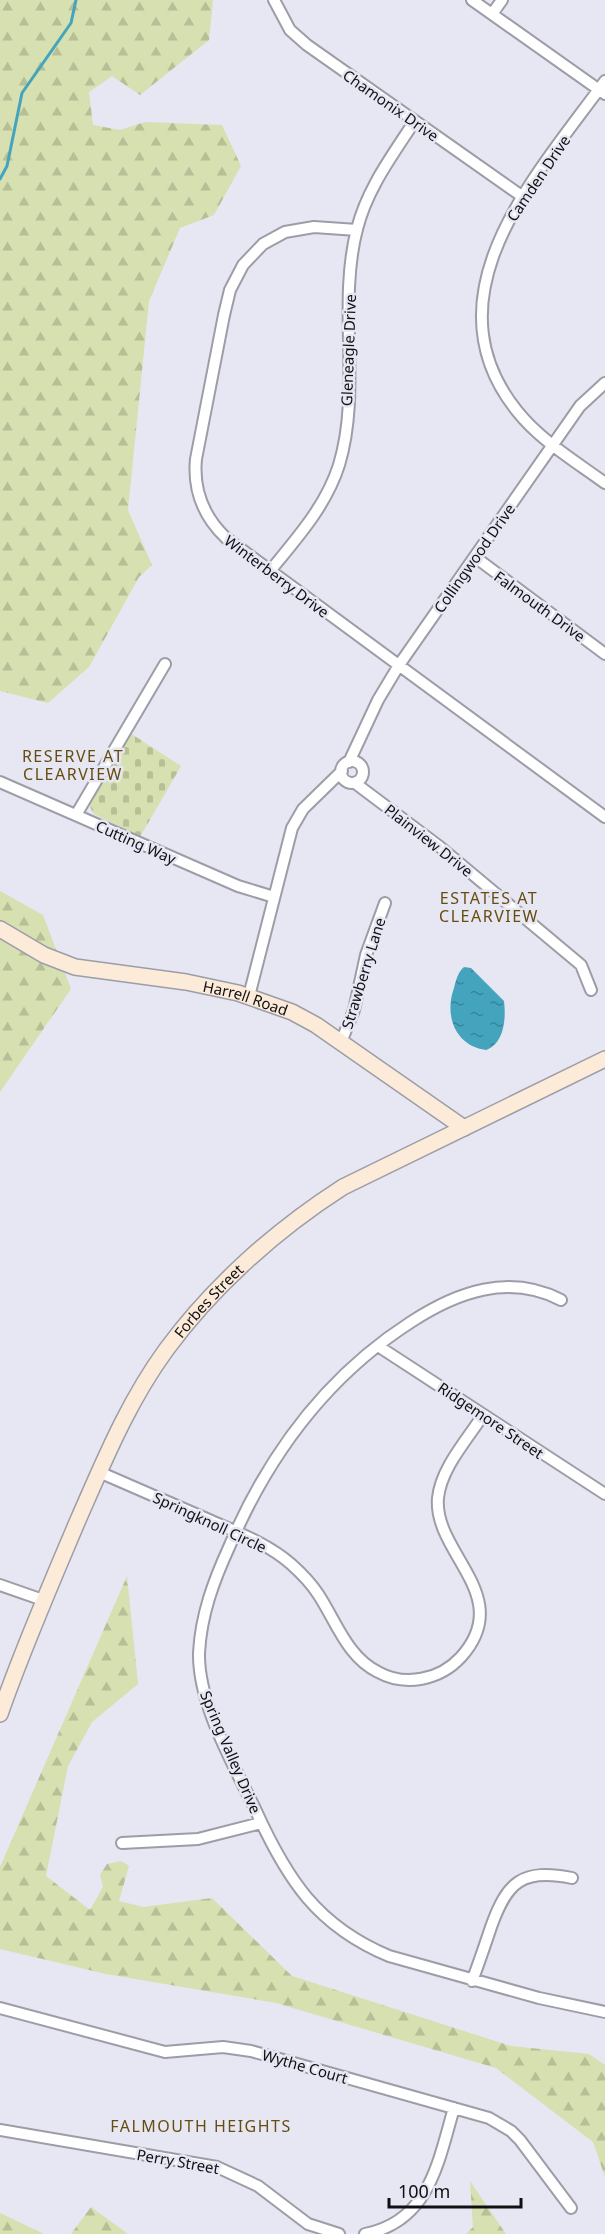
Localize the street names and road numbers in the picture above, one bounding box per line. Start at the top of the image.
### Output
street label: Chamonix Drive [339,65,443,145]
street label: Camden Drive [502,131,574,225]
street label: Gleneagle Drive [336,294,360,406]
street label: Collingwood Drive [429,499,519,617]
street label: Winterberry Drive [221,530,333,622]
street label: Falmouth Drive [490,566,590,646]
street label: Plainview Drive [381,799,477,881]
street label: Cutting Way [93,815,179,869]
street label: Strawberry Lane [337,915,389,1031]
street label: Harrell Road [201,976,291,1020]
street label: Forbes Street [169,1259,248,1342]
street label: Ridgemore Street [434,1377,548,1463]
street label: Springknoll Circle [150,1487,270,1557]
street label: Spring Valley Drive [196,1688,266,1816]
street label: Wythe Court [260,2044,351,2088]
street label: Perry Street [135,2144,221,2178]

